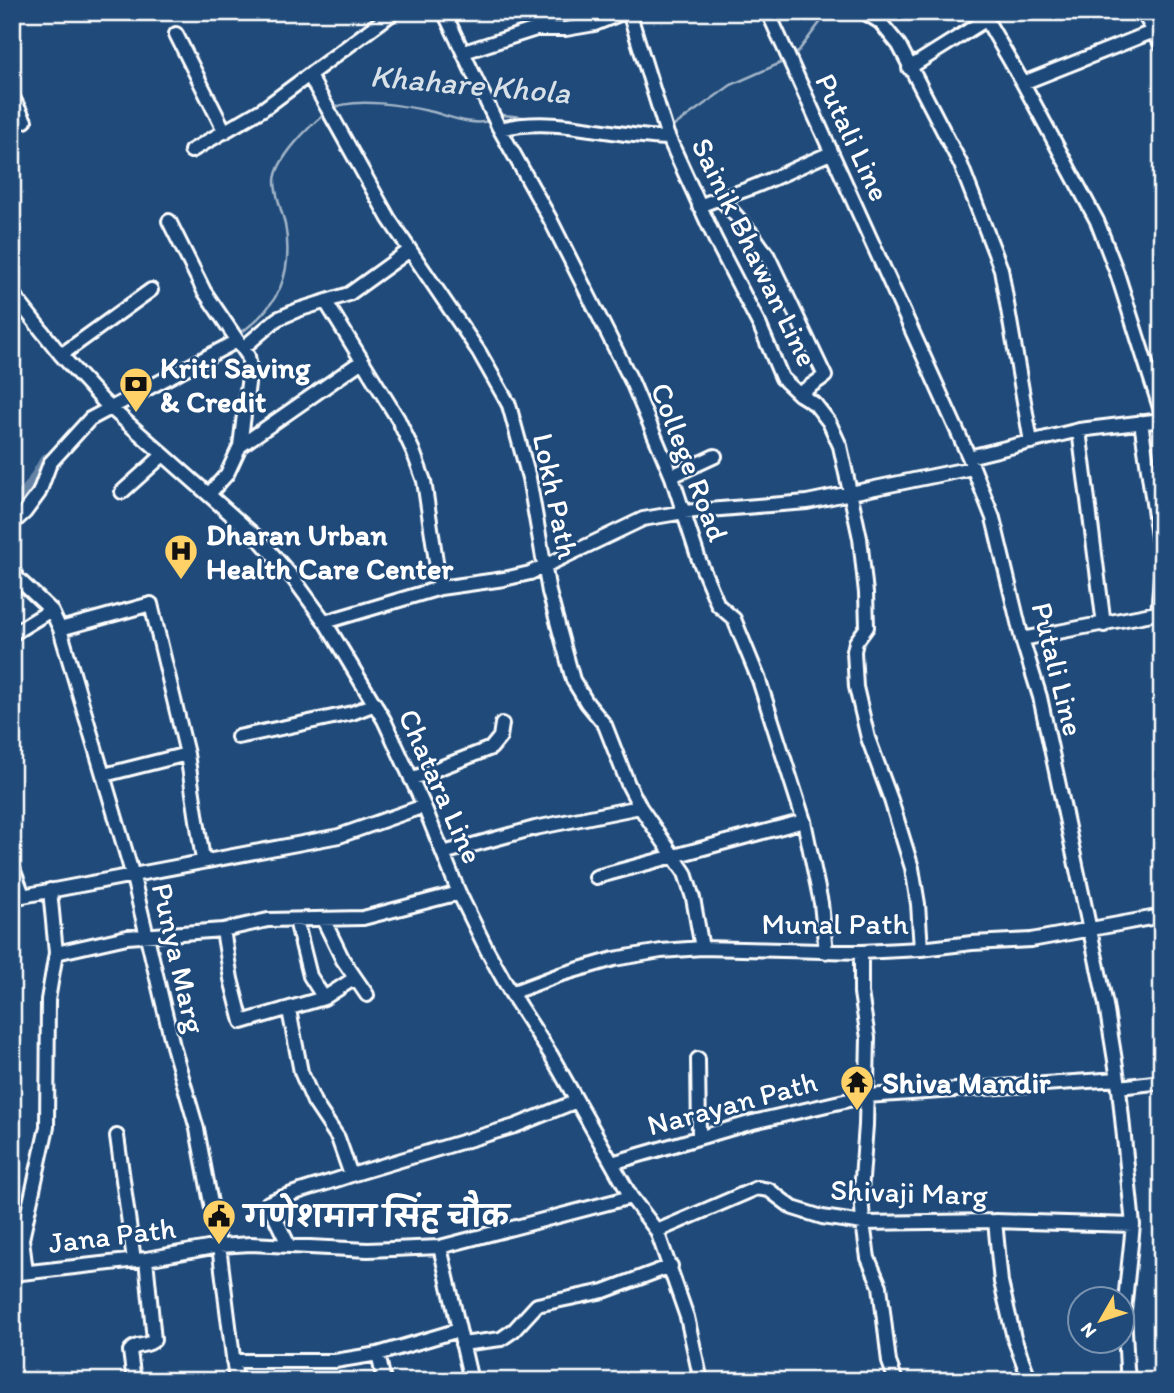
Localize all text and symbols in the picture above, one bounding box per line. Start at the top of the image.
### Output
water label: Khahare Khola [368,56,573,112]
street label: Putali Line [807,67,899,207]
street label: Sainik Bhawan Line [684,132,826,372]
place label: Kriti Saving & Credit [160,349,311,420]
bank icon: Kriti Saving & Credit [117,365,155,414]
street label: College Road [643,377,737,547]
street label: Lokh Path [525,430,587,562]
place label: Dharan Urban Health Care Center [206,516,454,587]
hospital icon: Dharan Urban Health Care Center [162,532,200,581]
street label: Putali Line [1024,598,1092,740]
street label: Chatara Line [390,703,492,869]
street label: Punya Marg [144,879,214,1037]
street label: Munal Path [761,905,909,942]
street label: Narayan Path [643,1063,821,1143]
temple icon: Shiva Mandir [838,1063,876,1112]
place label: Shiva Mandir [882,1064,1051,1101]
street label: Shivaji Marg [830,1171,989,1213]
place label: गणेशमान सिंह चौक [241,1190,512,1235]
public building icon: गणेशमान सिंह चौक [200,1197,238,1246]
street label: Jana Path [46,1209,178,1261]
north arrow [1066,1284,1136,1354]
text: N [1075,1318,1101,1343]

